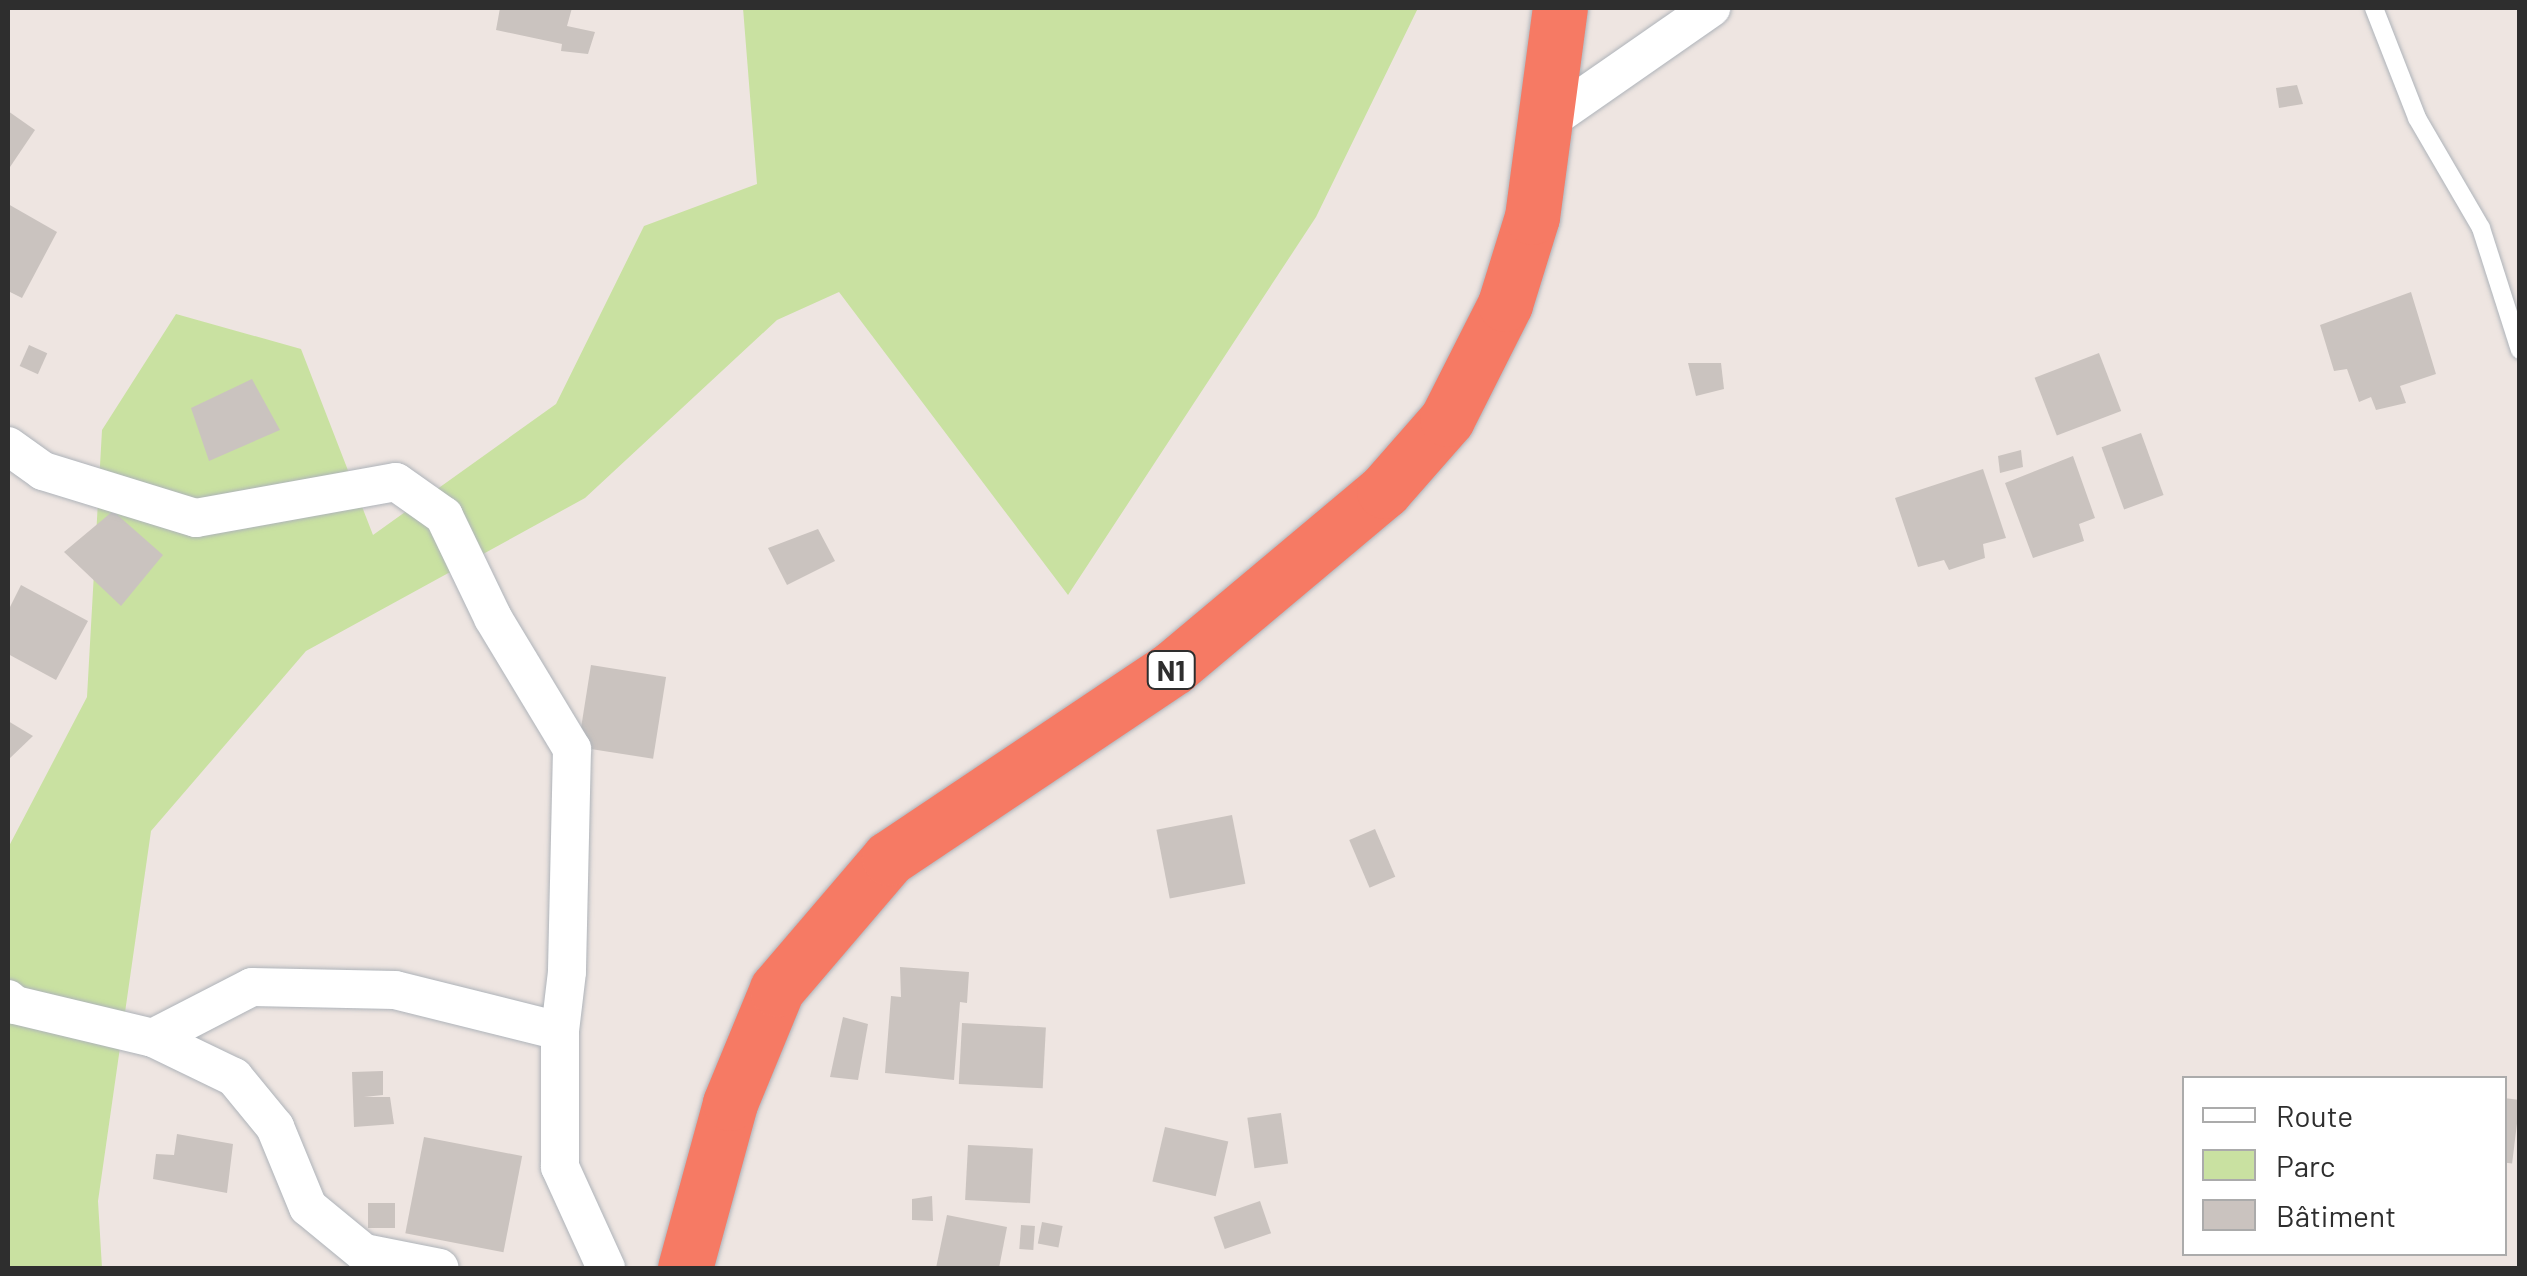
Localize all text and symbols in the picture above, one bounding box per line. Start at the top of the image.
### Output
road number: N1 [1146,647,1196,693]
legend [2182,1076,2507,1256]
text: Route [2276,1097,2353,1133]
text: Parc [2276,1147,2335,1183]
text: Bâtiment [2276,1197,2396,1233]

